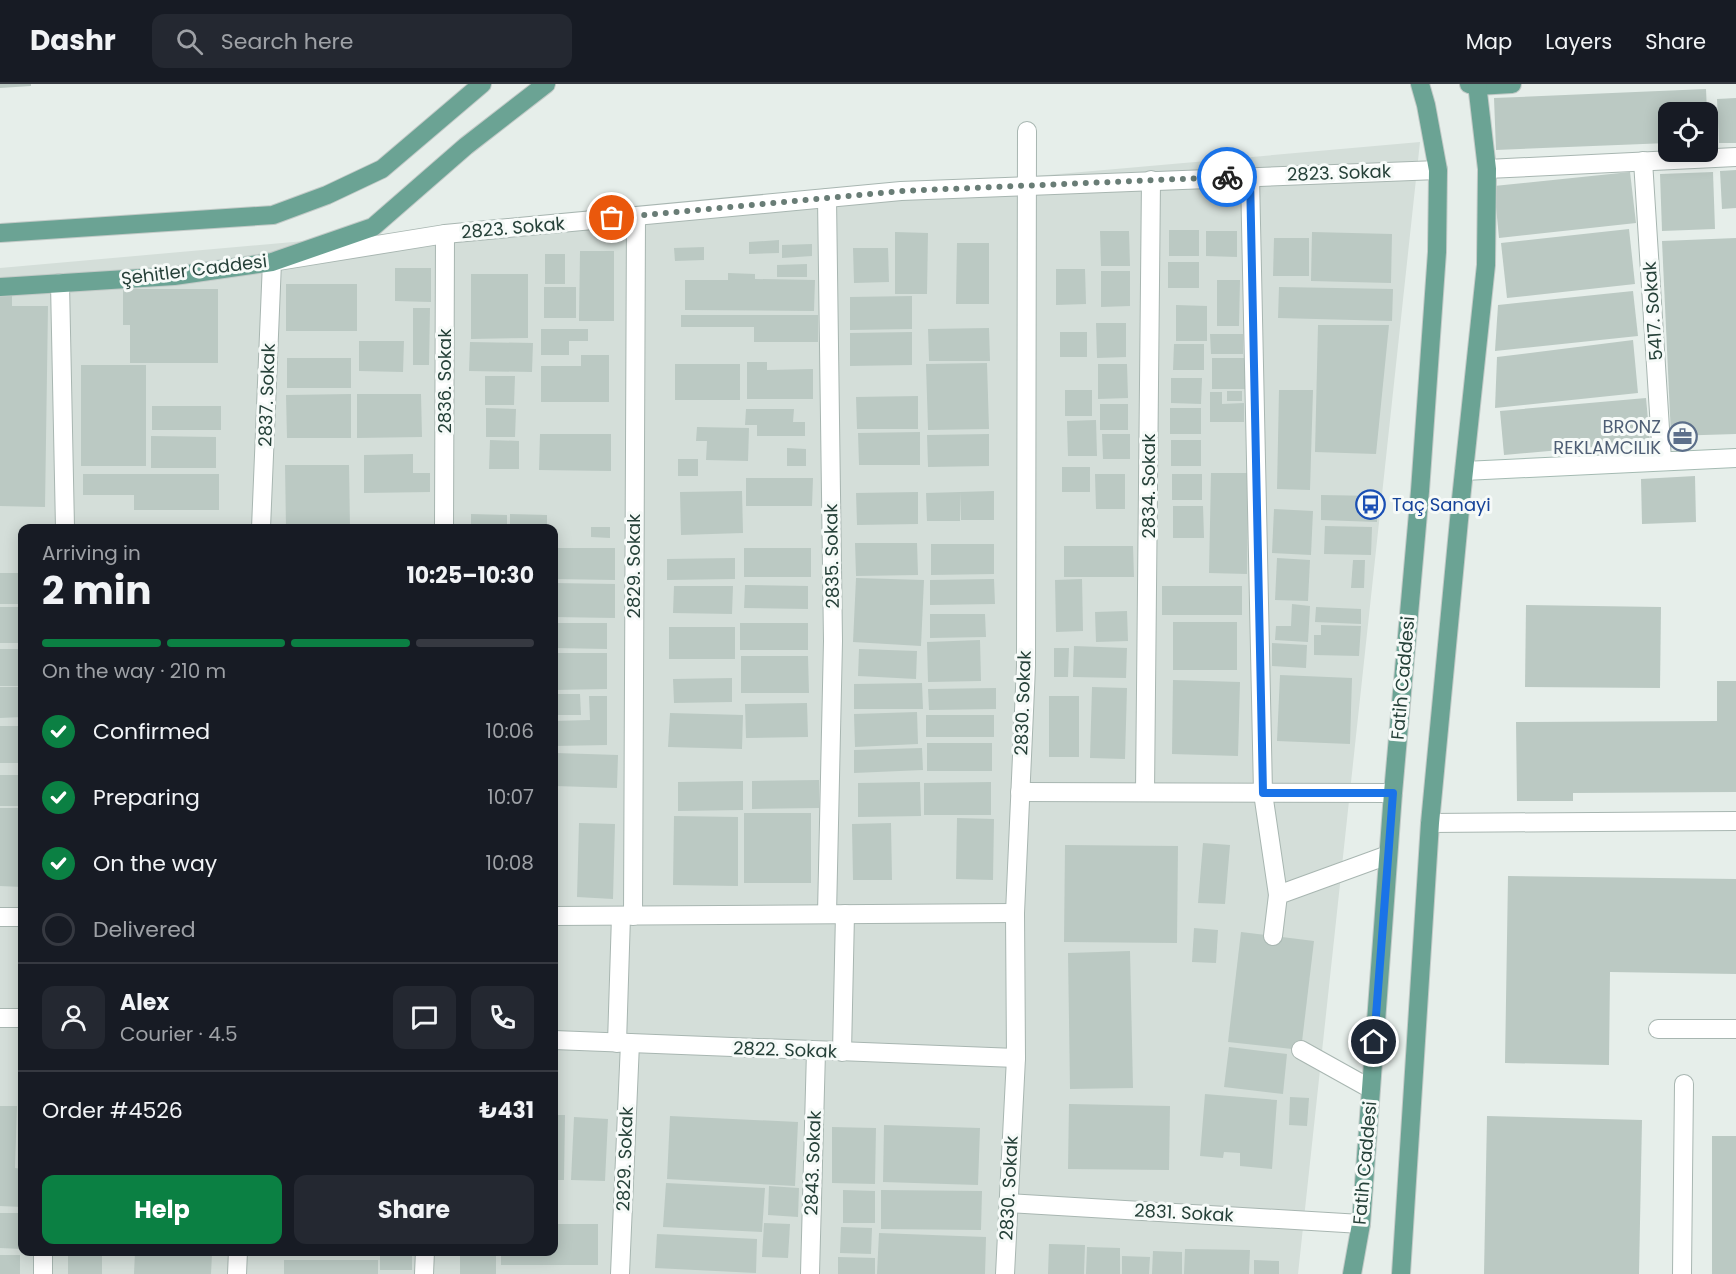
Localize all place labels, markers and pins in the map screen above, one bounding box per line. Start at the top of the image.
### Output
pin [586,192,637,243]
place label: BRONZ REKLAMCILIK [1553,414,1661,460]
office icon: BRONZ REKLAMCILIK [1666,421,1698,453]
bus stop icon: Taç Sanayi [1355,489,1387,521]
place label: Taç Sanayi [1392,492,1491,517]
pin [1348,1016,1399,1067]

